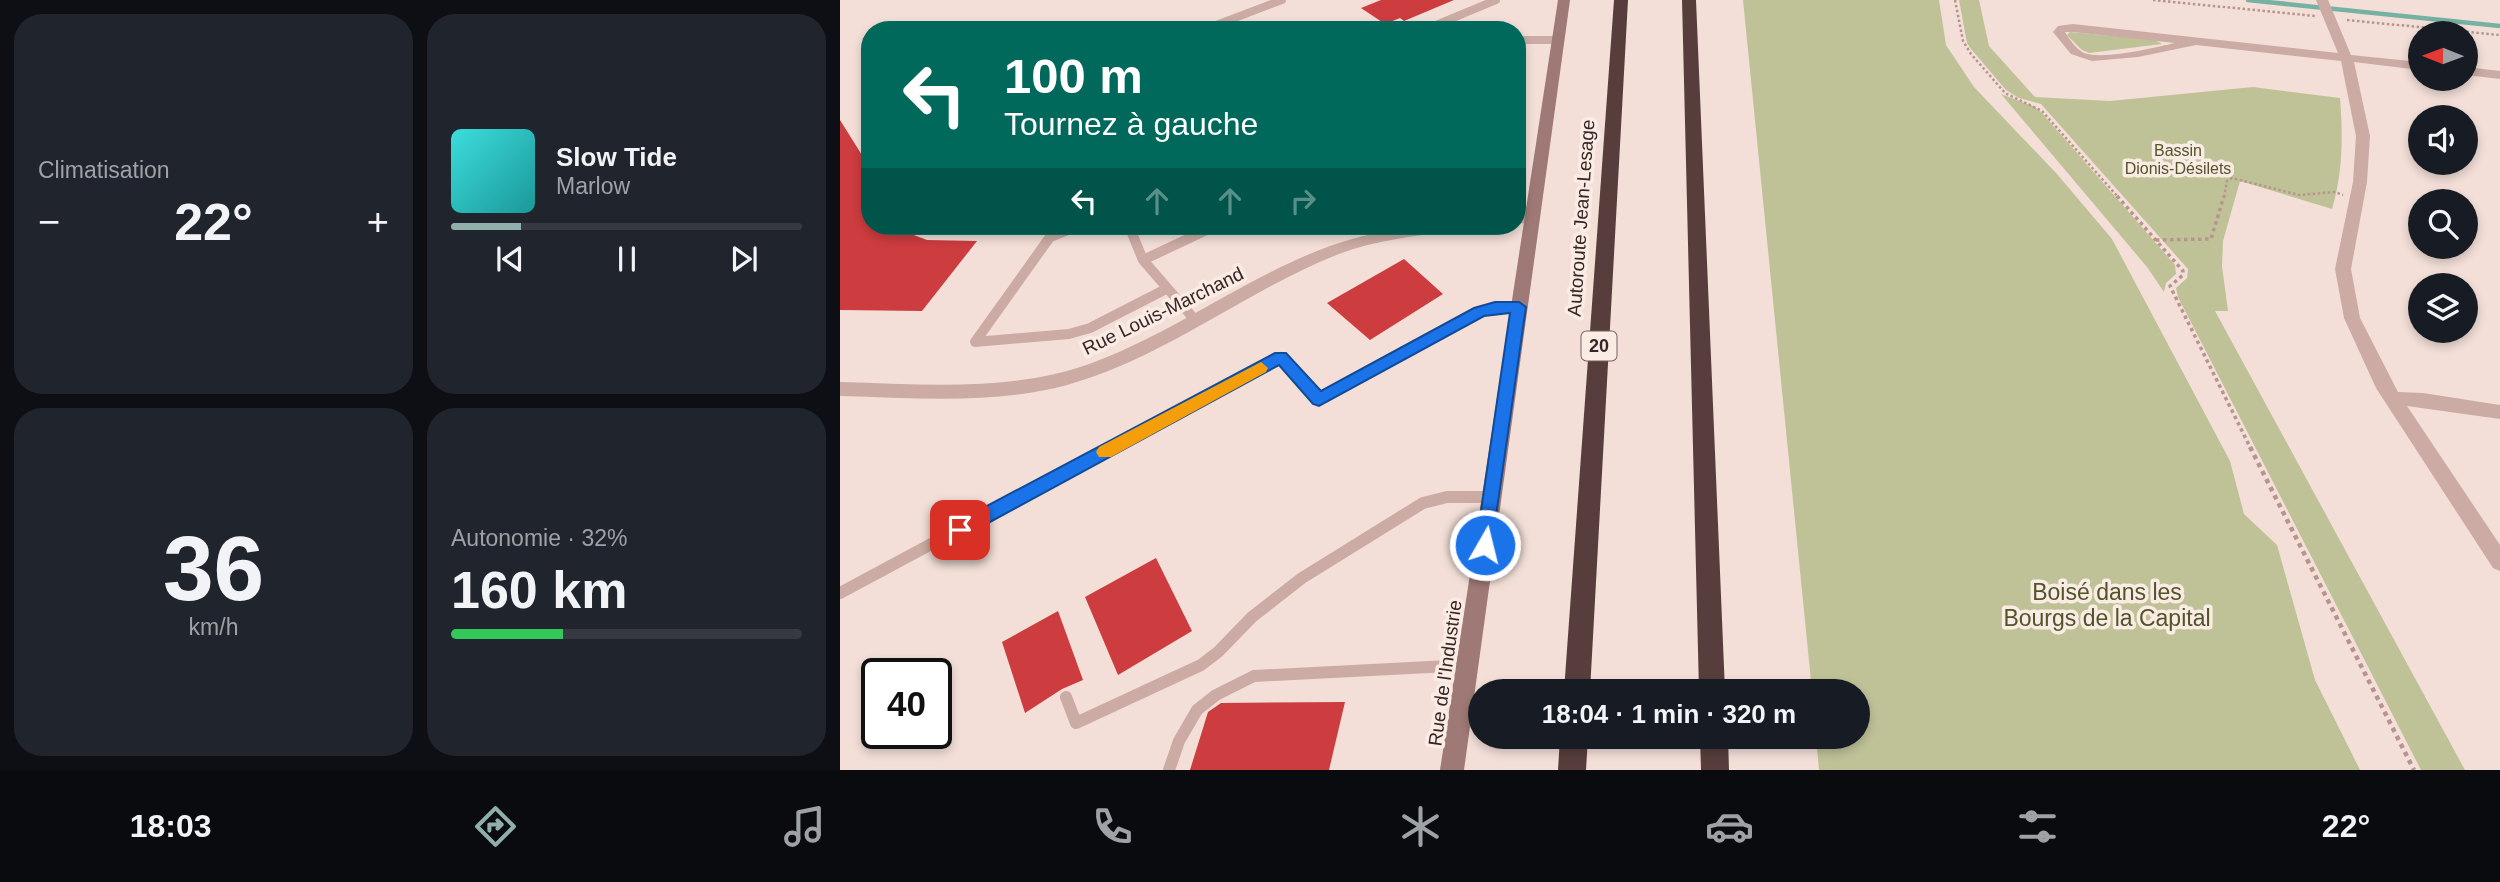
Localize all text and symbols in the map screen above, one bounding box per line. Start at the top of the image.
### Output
north arrow [2408,21,2478,91]
map controls [2408,21,2478,343]
icon: left [889,49,980,140]
text: 100 m [1004,49,1143,103]
button: sound [2408,105,2478,175]
text: Tournez à gauche [1004,106,1258,142]
street label: Autoroute Jean-Lesage [1564,119,1598,317]
text: Slow Tide [556,142,677,172]
park label: Bassin Dionis-Désilets [2125,142,2231,177]
text: Climatisation [38,157,170,183]
text: Marlow [556,173,630,199]
icon: left [1065,182,1103,220]
icon: ahead [1138,182,1176,220]
icon: ahead [1211,182,1249,220]
icon: right [1284,182,1322,220]
button: search [2408,189,2478,259]
text: 22° [174,193,253,251]
text: − [38,201,60,243]
text: + [367,201,389,243]
icon: previous [491,240,529,278]
icon: pause [608,240,646,278]
icon: next [725,240,763,278]
street label: Rue Louis-Marchand [1079,263,1247,359]
button: layers [2408,273,2478,343]
road number: 20 [1582,332,1616,360]
pin [930,500,990,560]
position arrow [1448,508,1522,582]
icon: arrive [941,511,979,549]
text: 36 [163,518,264,619]
text: Autonomie · 32% [451,525,627,551]
text: 160 km [451,561,627,619]
park label: Boisé dans les Bourgs de la Capital [2003,579,2211,631]
street label: Rue de l'Industrie [1424,599,1466,747]
text: km/h [189,614,238,640]
speed limit sign: 40 [861,658,952,749]
text: 18:04 · 1 min · 320 m [1542,699,1796,729]
icon: directions [471,802,520,851]
icon: music [780,802,829,851]
icon: phone [1088,802,1137,851]
icon: climate [1396,802,1445,851]
icon: car [1705,802,1754,851]
icon: filters [2013,802,2062,851]
text: 18:03 [130,808,212,844]
text: 22° [2322,808,2370,844]

